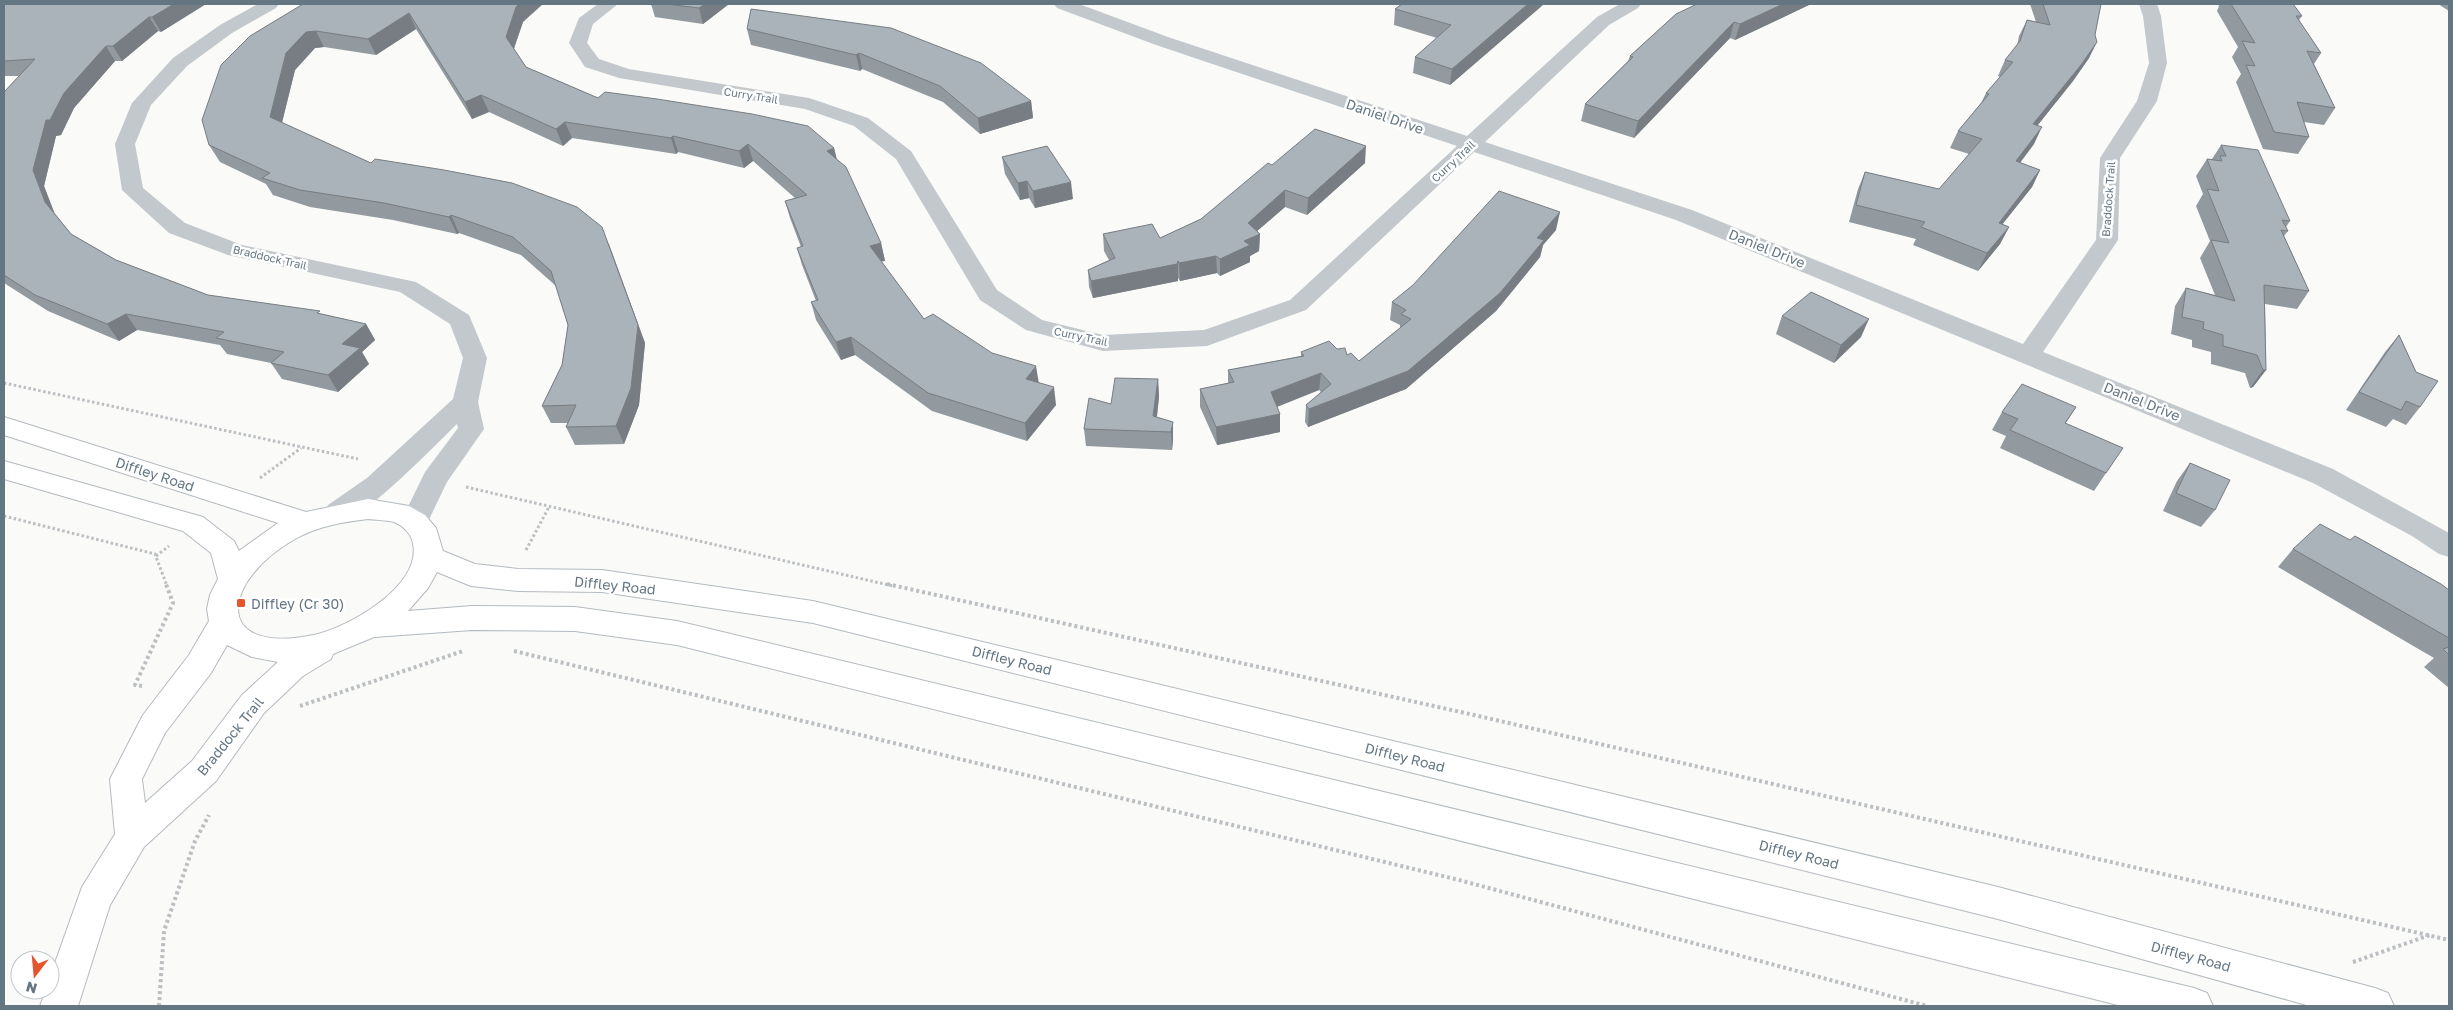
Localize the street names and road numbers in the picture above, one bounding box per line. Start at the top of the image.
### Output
street label: Curry Trail [723,84,779,106]
street label: Daniel Drive [1344,95,1426,137]
street label: Curry Trail [1429,137,1478,184]
street label: Braddock Trail [2099,160,2117,237]
street label: Daniel Drive [1726,225,1808,271]
street label: Braddock Trail [232,242,309,272]
street label: Curry Trail [1053,324,1110,348]
street label: Daniel Drive [2101,378,2183,424]
street label: Diffley Road [114,453,196,495]
street label: Diffley Road [573,572,657,598]
street label: Diffley Road [970,642,1054,678]
street label: Braddock Trail [193,693,267,779]
street label: Diffley Road [1363,739,1447,775]
street label: Diffley Road [1757,836,1841,872]
street label: Diffley Road [2149,937,2233,975]

